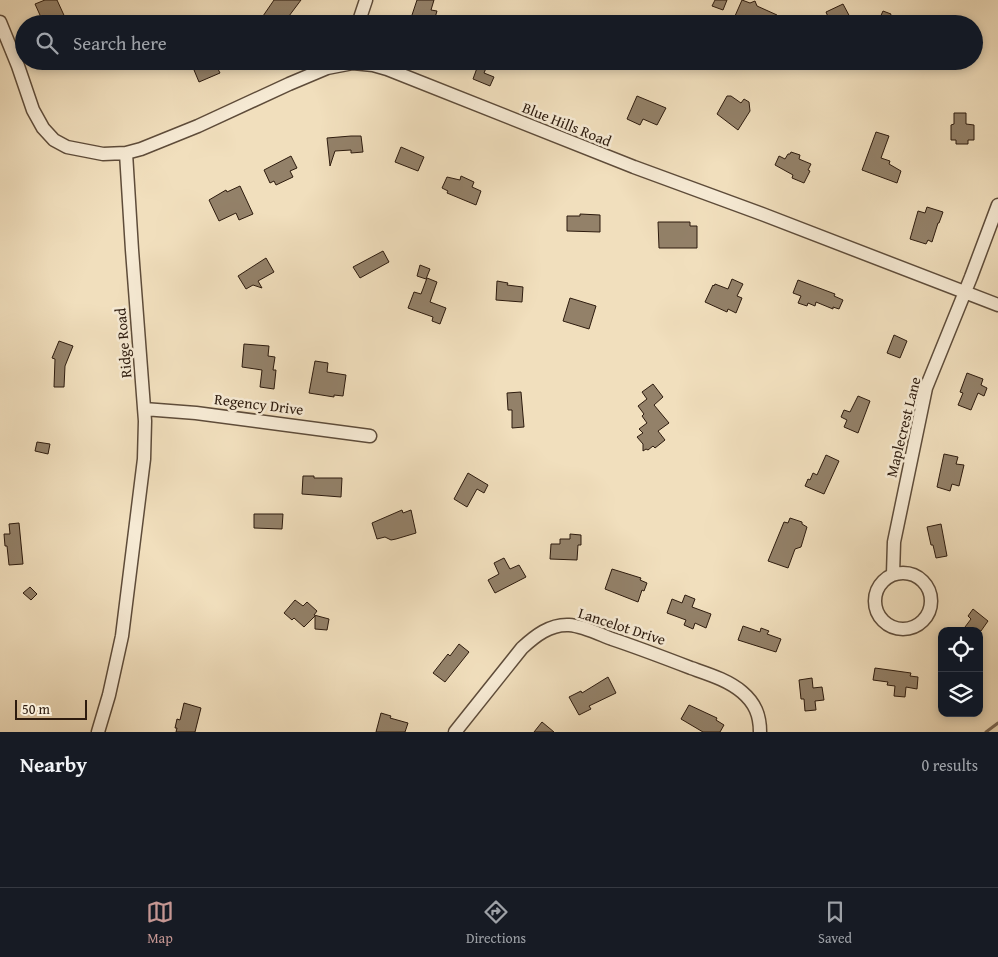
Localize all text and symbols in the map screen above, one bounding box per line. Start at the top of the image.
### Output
search box [15,15,983,70]
icon: search [33,29,61,57]
text: Search here [73,29,167,57]
street label: Blue Hills Road [519,97,615,151]
street label: Ridge Road [109,307,137,379]
street label: Maplecrest Lane [880,375,926,479]
street label: Regency Drive [213,388,305,420]
street label: Lancelot Drive [576,602,668,650]
map controls [938,627,983,717]
button: locate [938,627,983,672]
button: layers [938,672,983,717]
scale bar [15,697,88,720]
text: 50 m [22,699,50,719]
text: Nearby [20,749,87,780]
text: 0 results [921,753,978,777]
tab: Map [146,898,174,948]
tab: Directions [466,898,526,948]
tab: Saved [818,898,852,948]

